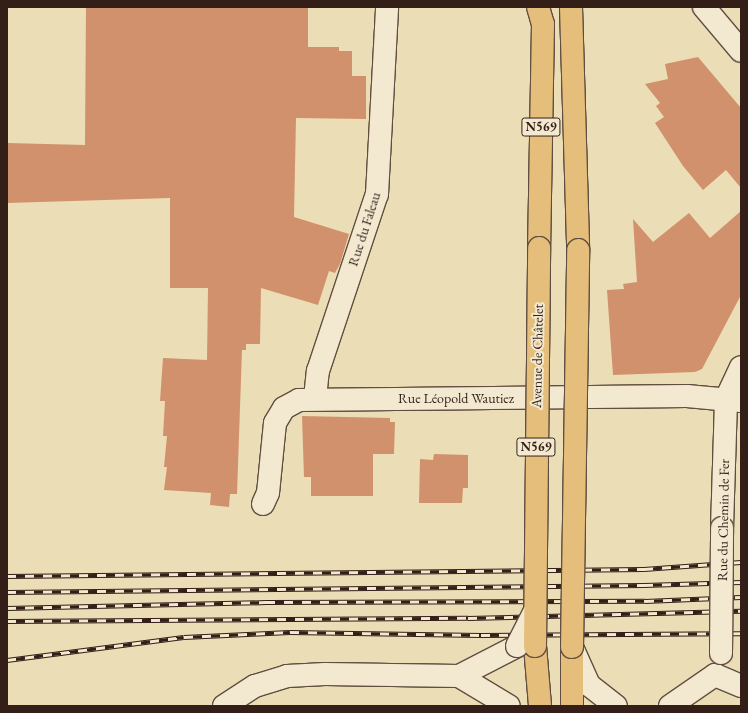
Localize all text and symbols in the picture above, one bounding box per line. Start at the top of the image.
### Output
road number: N569 [521,116,561,138]
street label: Rue du Faleau [344,190,384,268]
street label: Avenue de Châtelet [528,304,546,408]
street label: Rue Léopold Wautiez [398,390,514,406]
road number: N569 [516,436,556,458]
street label: Rue du Chemin de Fer [714,459,732,581]

